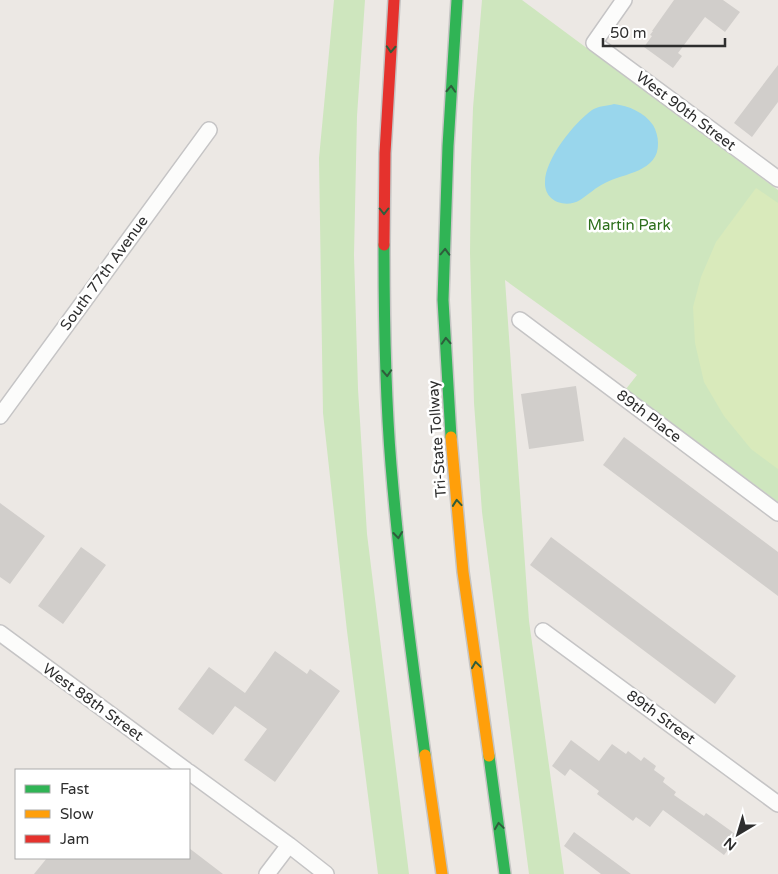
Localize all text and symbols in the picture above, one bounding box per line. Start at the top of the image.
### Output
scale bar [603,15,726,47]
text: 50 m [610,24,647,42]
one-way arrow [386,45,397,53]
street label: West 90th Street [633,68,740,155]
one-way arrow [446,85,457,93]
one-way arrow [379,208,389,215]
street label: South 77th Avenue [56,212,152,334]
park label: Martin Park [587,216,671,234]
one-way arrow [440,247,450,255]
one-way arrow [440,337,451,345]
one-way arrow [381,370,392,378]
street label: Tri-State Tollway [424,380,450,498]
street label: 89th Place [613,386,685,446]
one-way arrow [452,499,463,507]
one-way arrow [392,532,403,540]
street label: West 88th Street [39,659,147,745]
one-way arrow [471,660,482,668]
street label: 89th Street [623,686,699,748]
legend [15,769,190,859]
text: Fast [60,780,90,798]
text: Slow [60,805,94,823]
north arrow [713,809,763,859]
one-way arrow [494,821,504,830]
text: Jam [60,830,89,848]
text: N [721,834,740,854]

